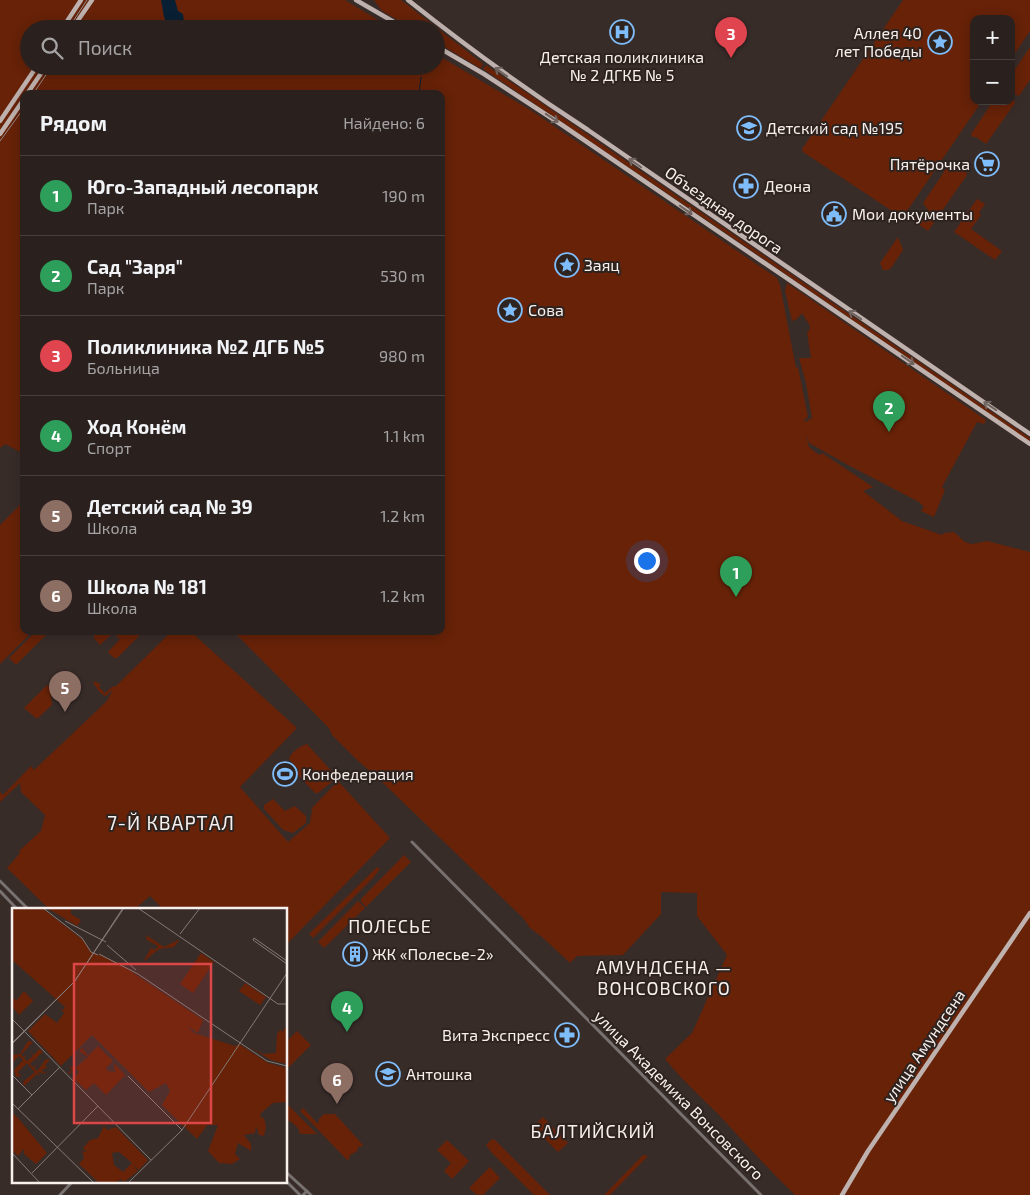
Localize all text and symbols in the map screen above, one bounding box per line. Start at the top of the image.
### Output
map controls [970,15,1015,105]
button: + [970,15,1015,60]
pin: 3 [715,17,747,58]
hospital icon: Детская поликлиника № 2 ДГКБ № 5 [609,19,635,45]
search box [20,20,445,75]
place label: Аллея 40 лет Победы [835,23,922,60]
place icon: Аллея 40 лет Победы [927,29,953,55]
icon: search [38,34,66,62]
text: Поиск [78,36,132,59]
place label: Детская поликлиника № 2 ДГКБ № 5 [540,47,704,84]
button: − [970,60,1015,105]
one-way arrow [494,67,508,77]
text: Рядом [40,110,107,135]
text: Найдено: 6 [343,113,425,132]
one-way arrow [545,113,559,123]
school or university icon: Детский сад №195 [736,115,762,141]
place label: Детский сад №195 [766,118,903,137]
supermarket icon: Пятёрочка [974,151,1000,177]
place label: Пятёрочка [890,154,970,173]
one-way arrow [628,158,642,168]
street label: Объездная дорога [662,162,787,257]
pharmacy icon: Деона [733,173,759,199]
text: Юго-Западный лесопарк [87,175,319,198]
place label: Деона [764,176,811,195]
text: 1 [53,186,59,205]
text: 190 m [382,186,425,205]
text: Парк [87,198,124,217]
public building icon: Мои документы [821,201,847,227]
place label: Мои документы [852,204,973,224]
one-way arrow [679,205,693,215]
place icon: Заяц [554,252,580,278]
text: Сад "Заря" [87,255,183,278]
place label: Заяц [584,255,620,274]
text: 2 [51,266,61,285]
text: 530 m [380,266,425,285]
text: Парк [87,278,124,297]
place icon: Сова [497,297,523,323]
place label: Сова [528,300,564,319]
one-way arrow [849,310,863,320]
text: Поликлиника №2 ДГБ №5 [87,335,324,358]
text: 3 [51,346,61,365]
text: 980 m [379,346,425,365]
one-way arrow [900,355,914,365]
text: Больница [87,358,160,377]
pin: 2 [873,391,905,432]
one-way arrow [983,401,997,411]
text: Ход Конём [87,415,186,438]
text: 4 [51,426,61,445]
text: 1.1 km [384,426,425,445]
text: Спорт [87,438,132,457]
text: Детский сад № 39 [87,495,253,518]
text: 5 [52,506,60,525]
text: 1.2 km [380,506,425,525]
text: Школа [87,518,137,537]
your location [634,548,660,574]
pin: 1 [720,556,752,597]
text: Школа № 181 [87,575,207,598]
text: 6 [51,586,61,605]
text: 1.2 km [380,586,425,605]
text: Школа [87,598,137,617]
pin: 5 [49,671,81,712]
sports icon: Конфедерация [272,761,298,787]
place label: Конфедерация [302,764,414,783]
district label: 7-Й КВАРТАЛ [107,811,235,834]
inset map [12,908,288,1182]
district label: ПОЛЕСЬЕ [348,915,432,937]
building icon: ЖК «Полесье-2» [342,941,368,967]
place label: ЖК «Полесье-2» [372,944,494,963]
district label: АМУНДСЕНА — ВОНСОВСКОГО [596,956,732,999]
street label: улица Амундсена [879,986,969,1106]
pin: 4 [331,991,363,1032]
street label: улица Академика Вонсовского [590,1006,768,1184]
pharmacy icon: Вита Экспресс [554,1022,580,1048]
place label: Вита Экспресс [442,1025,550,1044]
school or university icon: Антошка [375,1061,401,1087]
pin: 6 [321,1063,353,1104]
place label: Антошка [406,1064,472,1083]
district label: БАЛТИЙСКИЙ [531,1120,655,1142]

